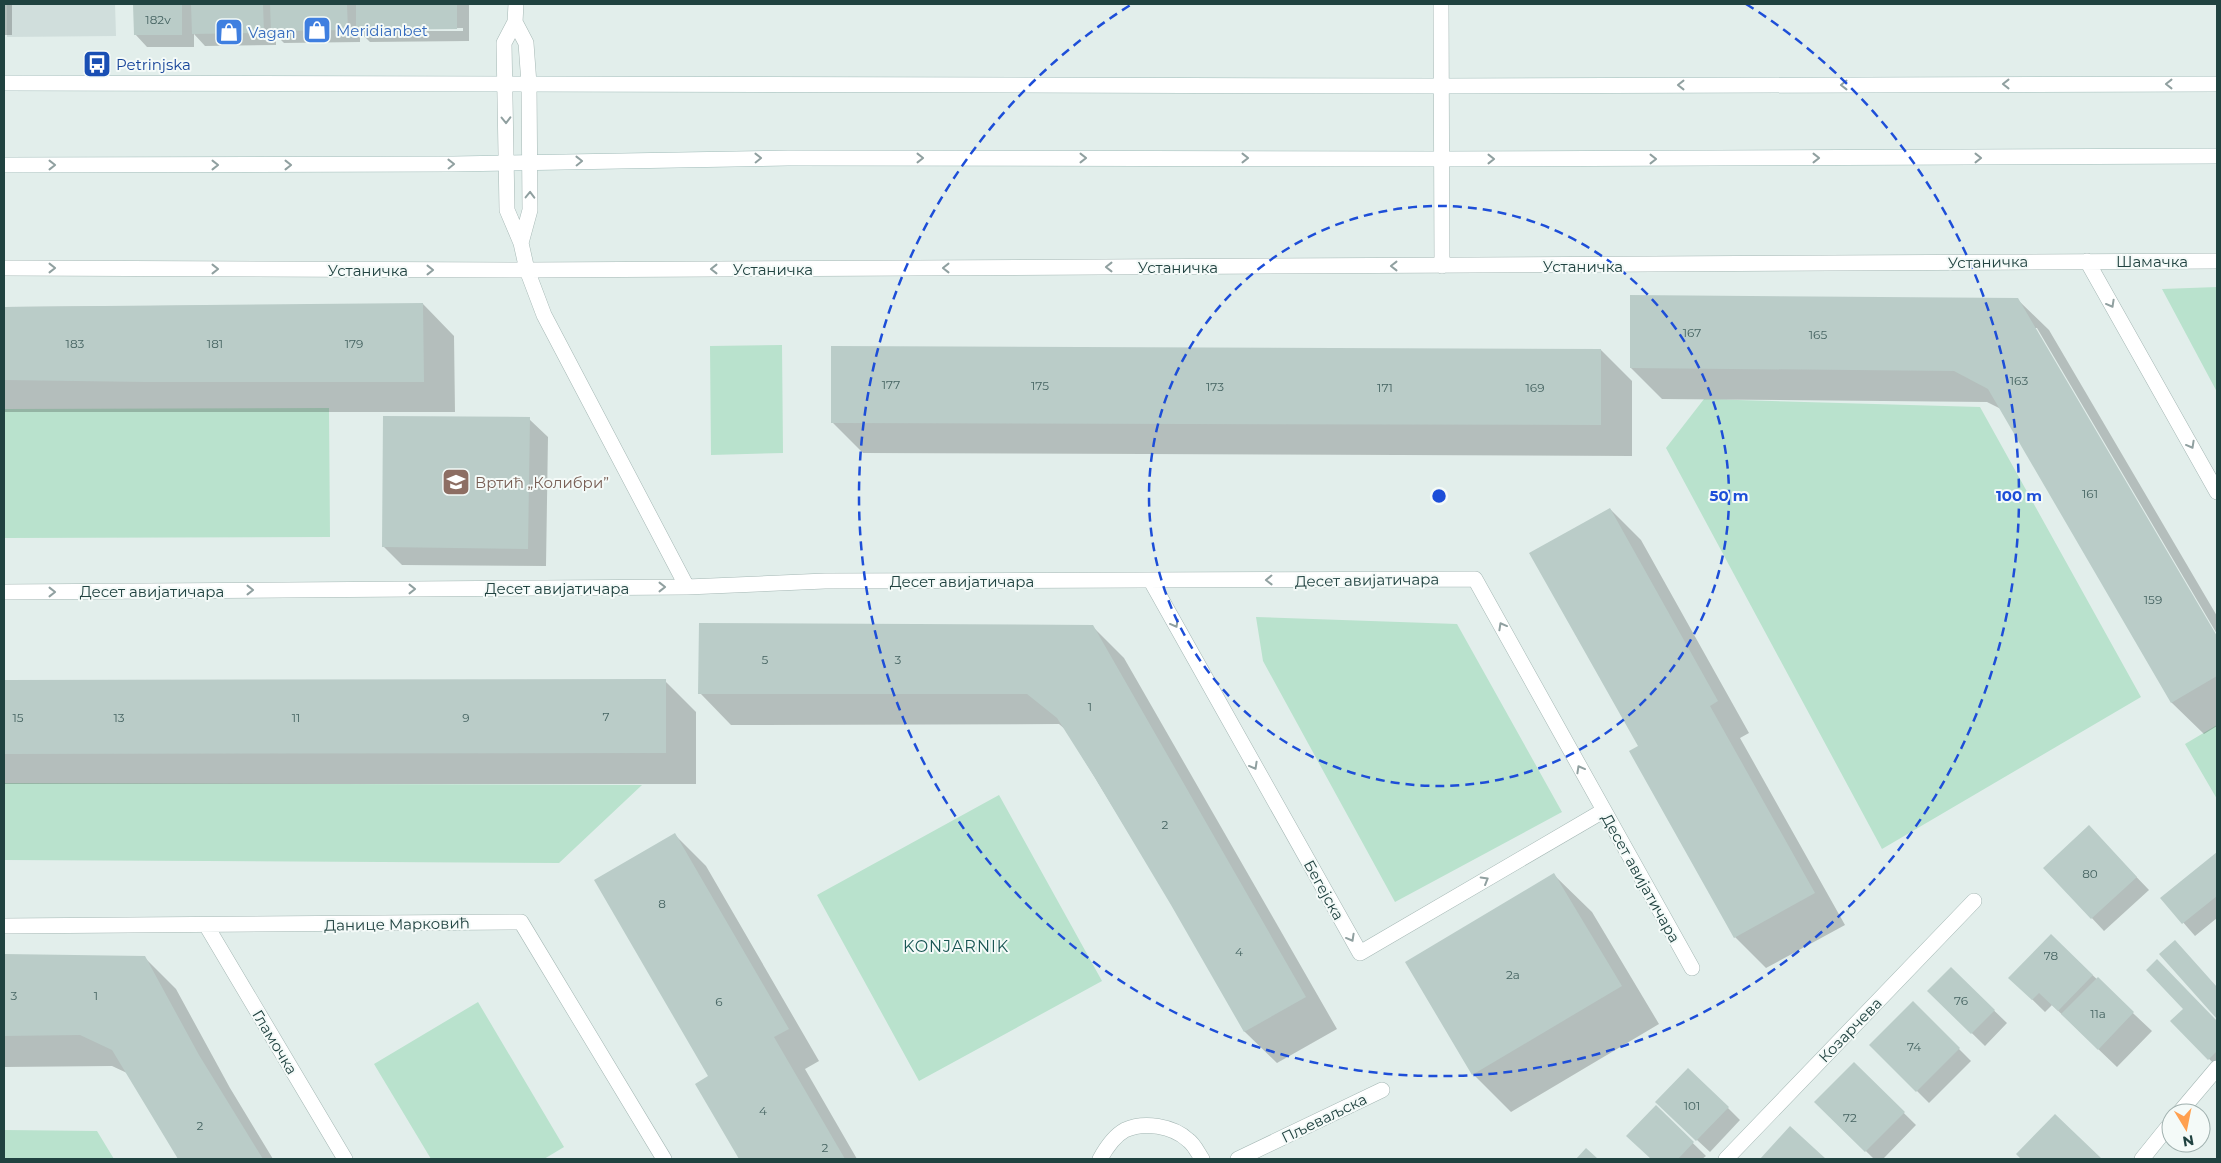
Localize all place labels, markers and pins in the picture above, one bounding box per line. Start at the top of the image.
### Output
shop icon: Meridianbet [302,15,332,45]
shop icon: Vagan [214,17,244,47]
place label: Meridianbet [336,21,428,40]
place label: Vagan [248,23,296,42]
bus stop icon: Petrinjska [82,49,112,79]
place label: Petrinjska [116,55,191,74]
school or university icon: Вртић „Колибри” [441,467,471,497]
place label: Вртић „Колибри” [475,473,609,492]
centre of rings [1430,487,1448,505]

